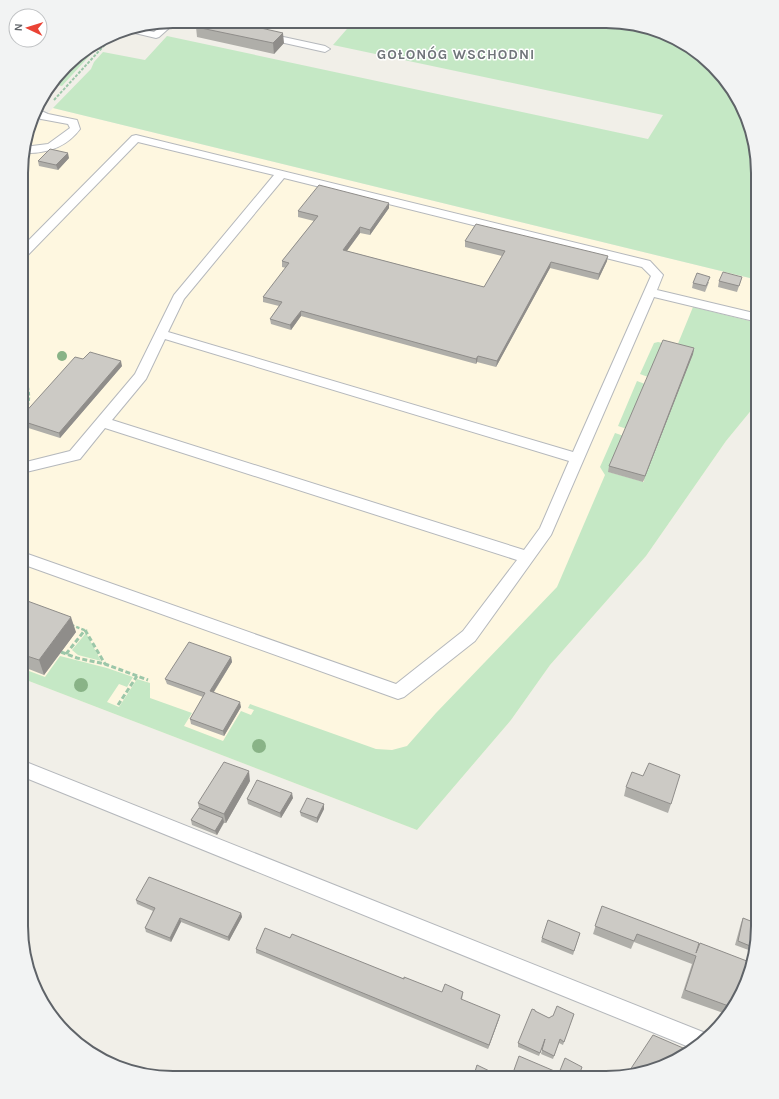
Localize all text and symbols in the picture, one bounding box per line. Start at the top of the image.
north arrow [8,8,48,48]
text: N [12,23,25,32]
district label: GOŁONÓG WSCHODNI [377,45,535,63]

